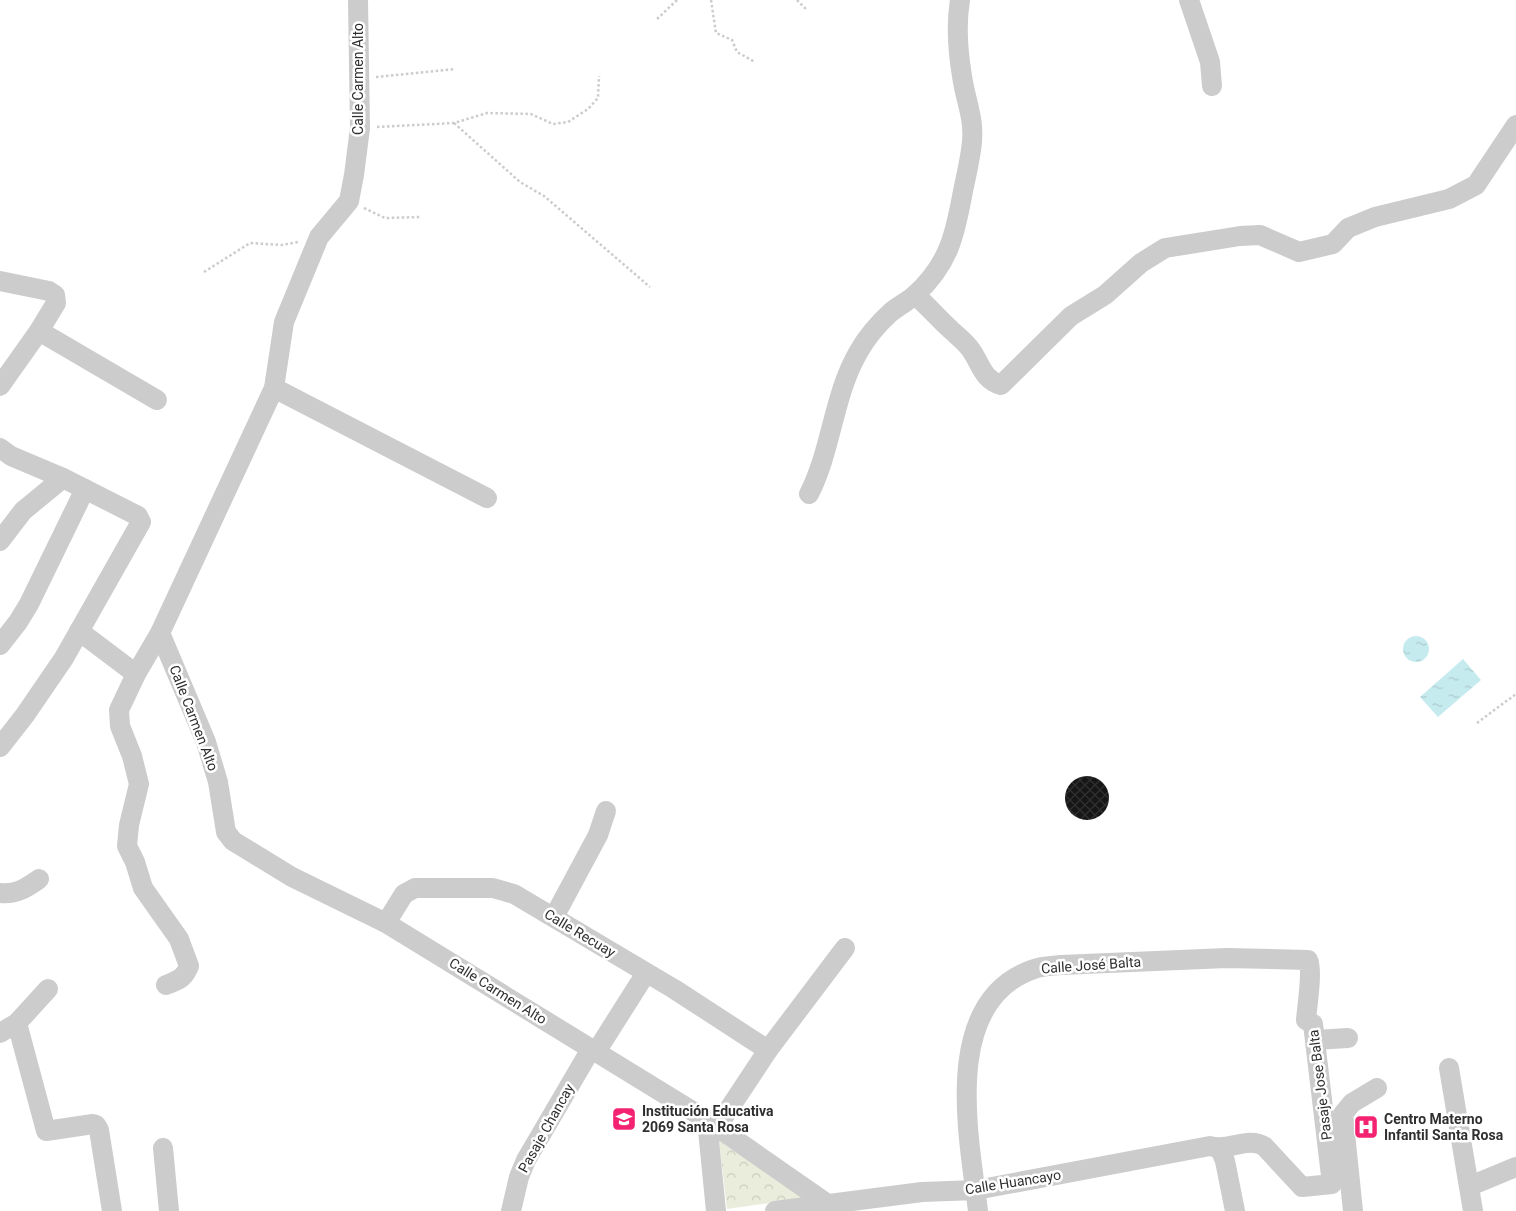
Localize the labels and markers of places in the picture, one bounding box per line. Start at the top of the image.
place label: Institución Educativa 2069 Santa Rosa [642,1103,774,1135]
school or university icon: Institución Educativa 2069 Santa Rosa [611,1106,637,1132]
place label: Centro Materno Infantil Santa Rosa [1384,1111,1504,1143]
hospital icon: Centro Materno Infantil Santa Rosa [1353,1114,1379,1140]

